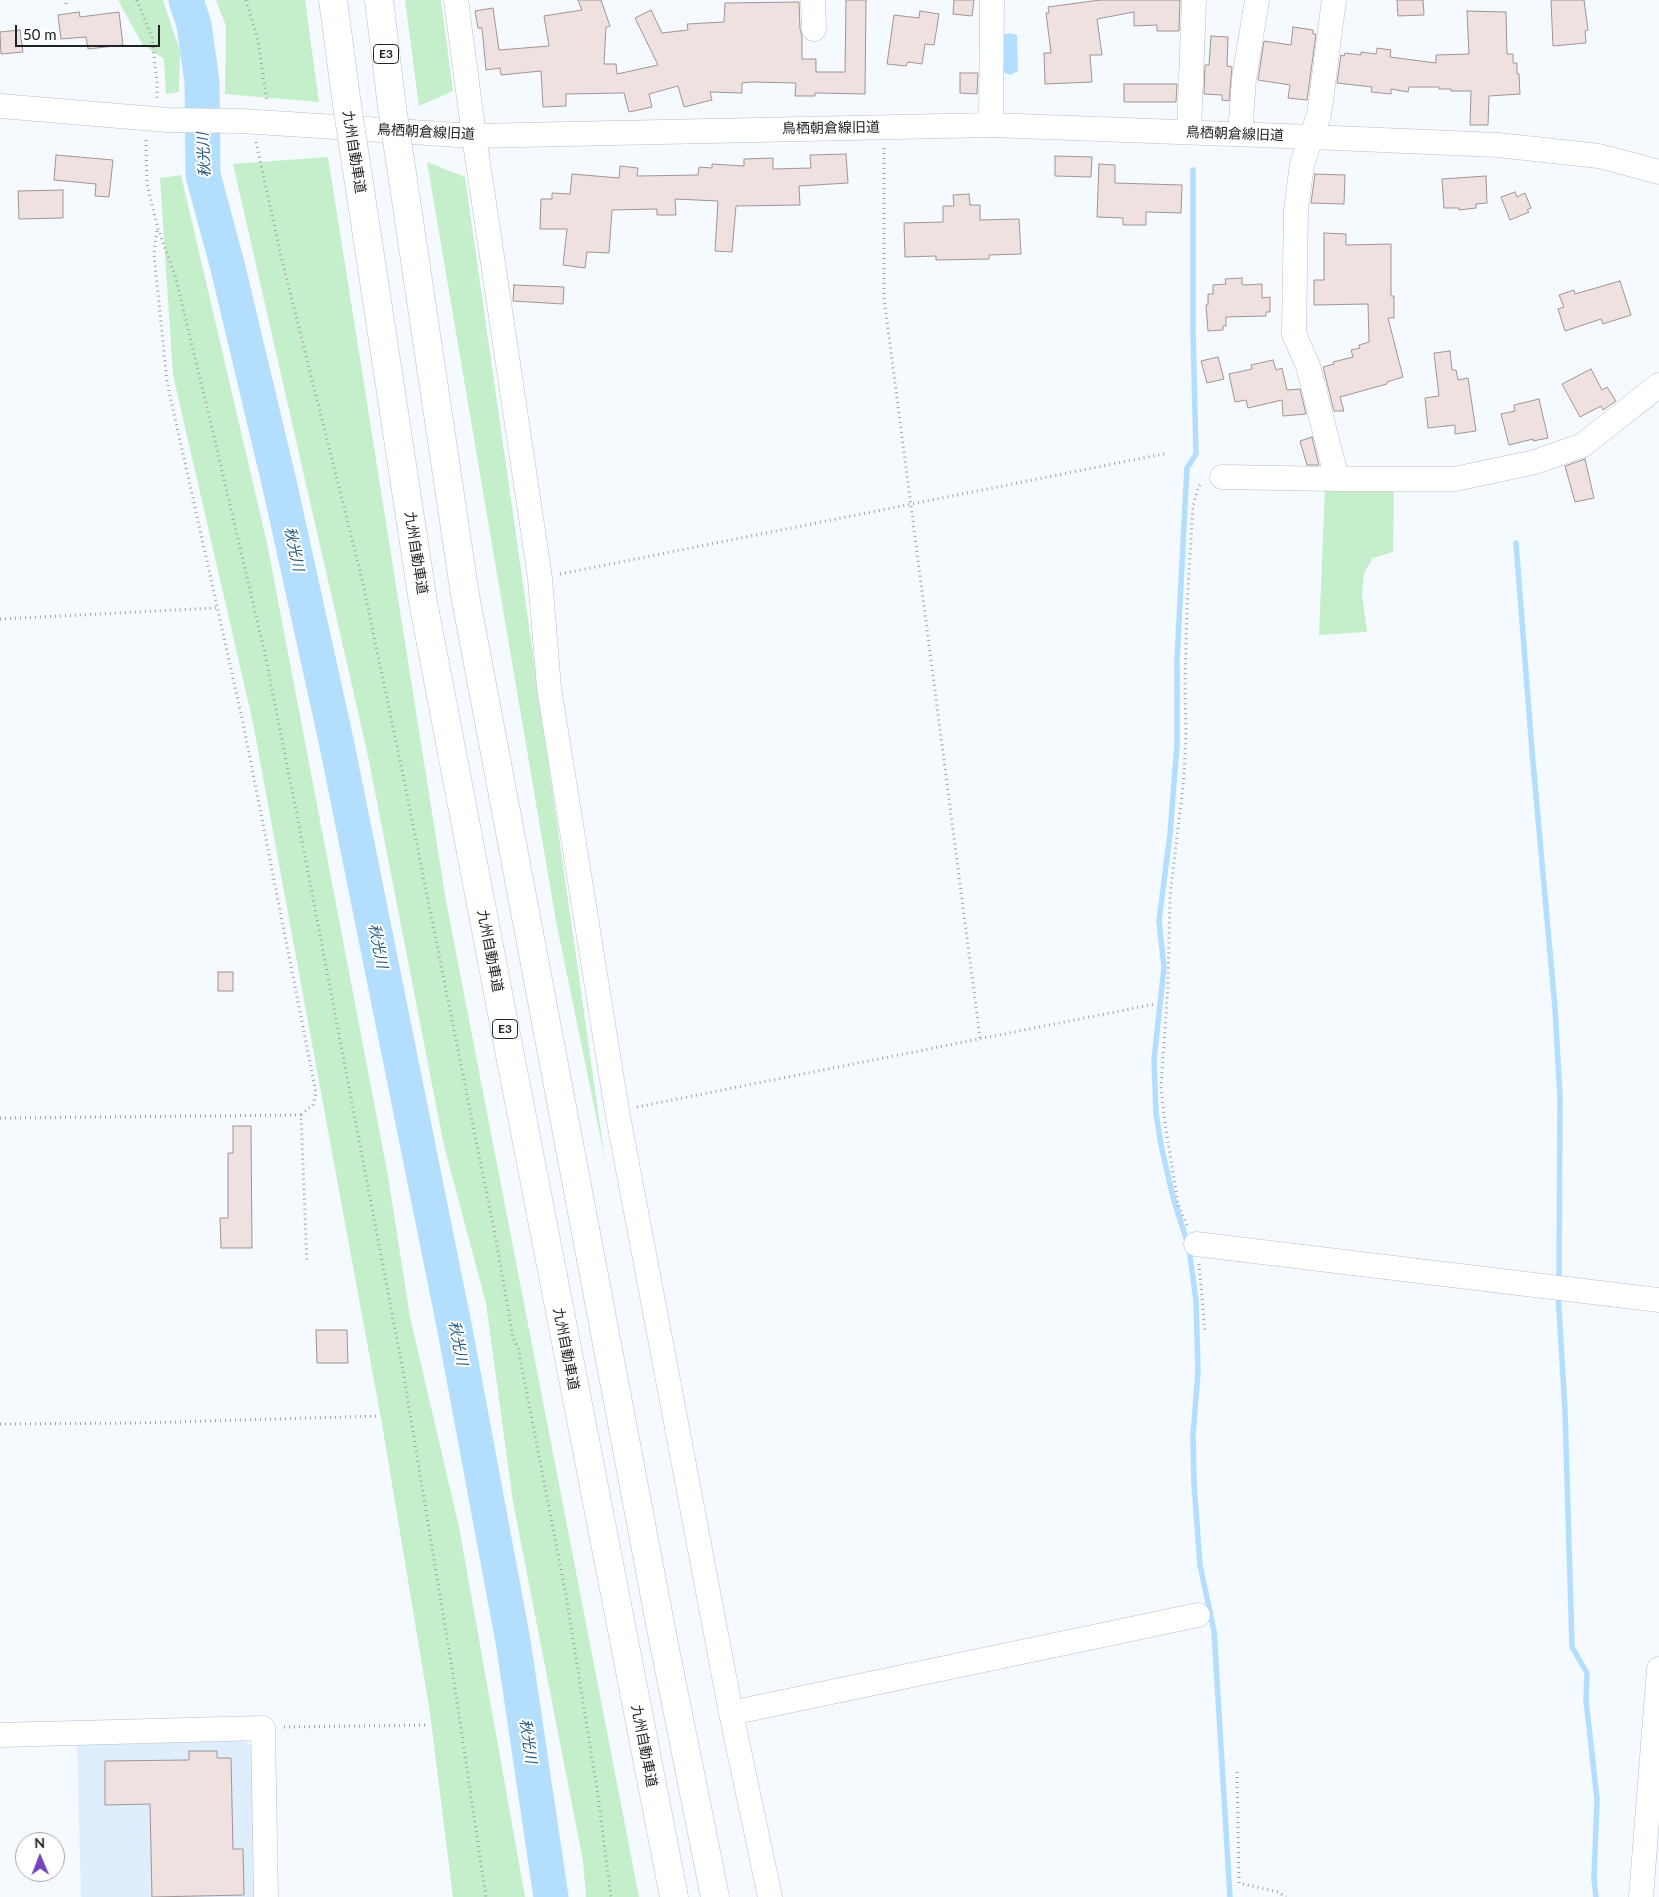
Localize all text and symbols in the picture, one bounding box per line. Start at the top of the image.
scale bar [18,15,162,47]
text: 50 m [23,25,57,43]
road number: E3 [374,44,398,64]
street label: 九州自動車道 [339,109,369,195]
street label: 鳥栖朝倉線旧道 [782,119,880,137]
street label: 鳥栖朝倉線旧道 [377,121,475,143]
street label: 鳥栖朝倉線旧道 [1186,124,1284,144]
water label: 秋光川 [194,132,214,178]
street label: 九州自動車道 [401,510,431,596]
water label: 秋光川 [281,525,307,573]
street label: 九州自動車道 [474,908,506,994]
water label: 秋光川 [365,922,391,970]
road number: E3 [492,1020,518,1038]
street label: 九州自動車道 [550,1306,582,1392]
water label: 秋光川 [445,1319,471,1367]
street label: 九州自動車道 [628,1703,660,1789]
water label: 秋光川 [516,1717,540,1765]
north arrow [15,1832,65,1882]
text: N [34,1834,45,1851]

